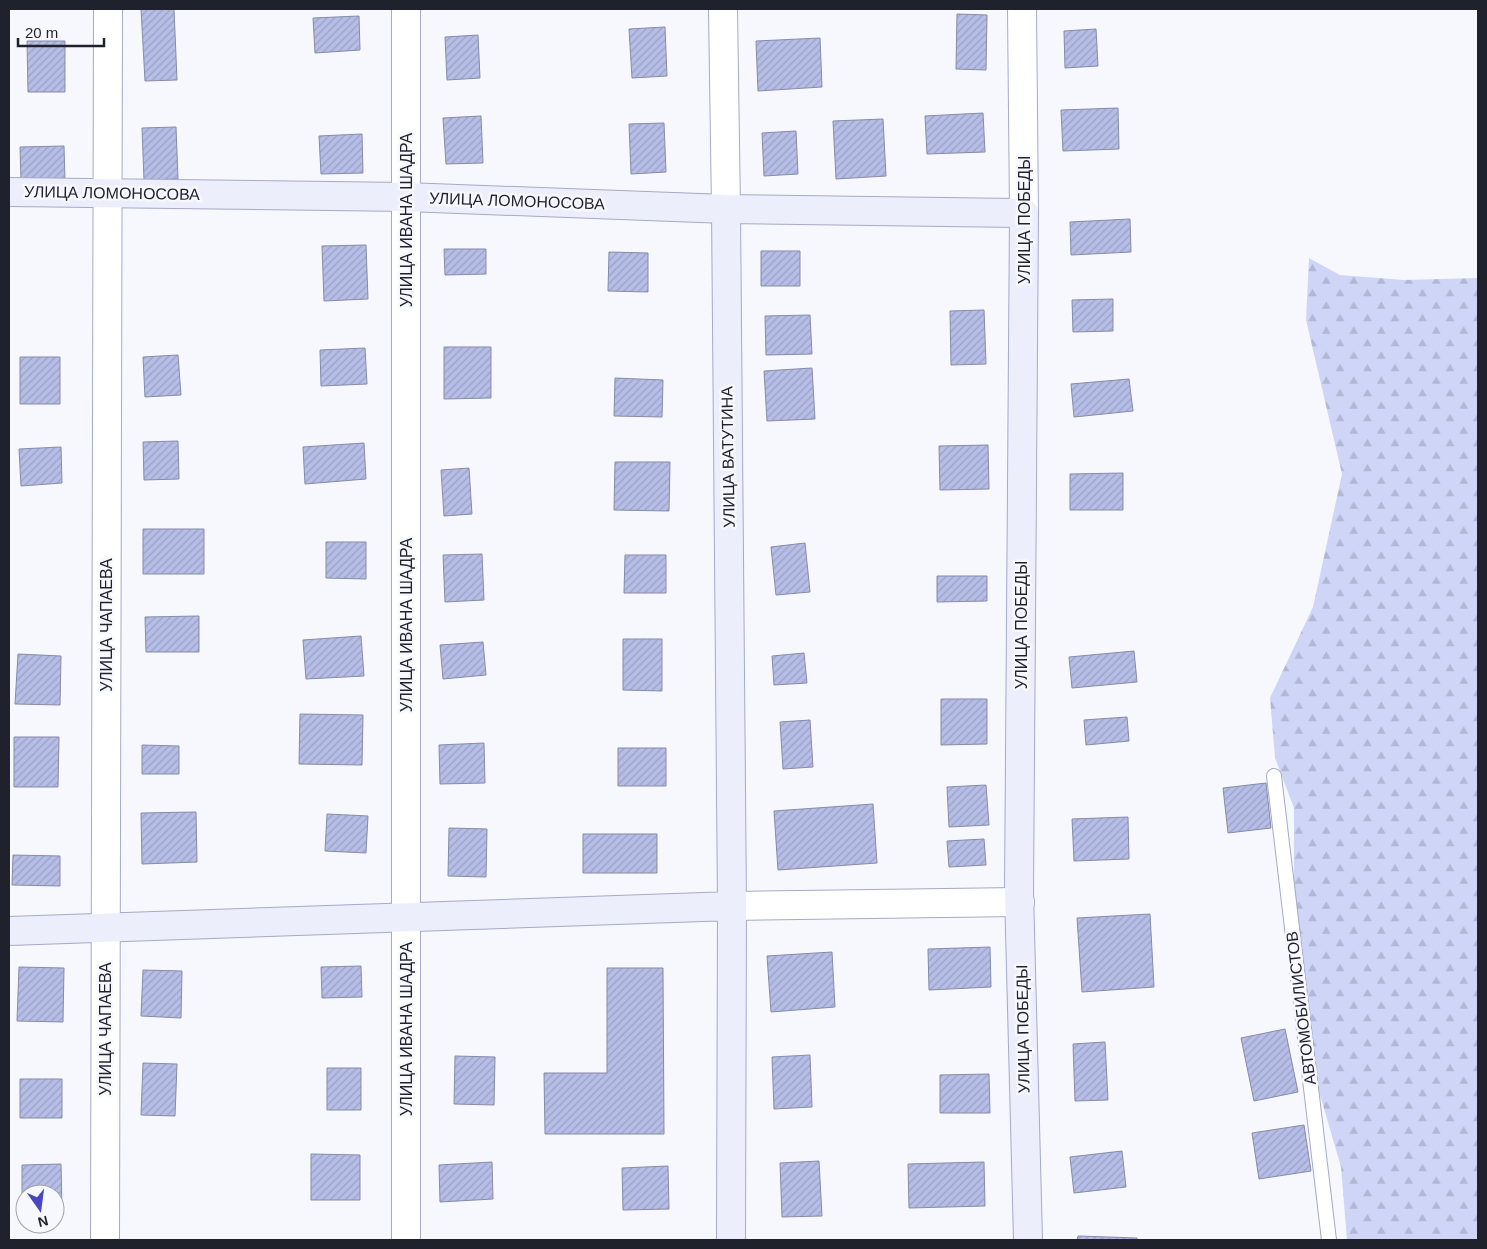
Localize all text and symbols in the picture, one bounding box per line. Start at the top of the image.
scale bar [18,15,104,47]
text: 20 m [25,24,58,41]
street label: УЛИЦА ИВАНА ШАДРА [398,132,415,307]
street label: УЛИЦА ПОБЕДЫ [1016,156,1033,284]
street label: УЛИЦА ЛОМОНОСОВА [24,183,200,203]
street label: УЛИЦА ЛОМОНОСОВА [429,189,605,213]
street label: УЛИЦА ВАТУТИНА [718,386,738,528]
street label: УЛИЦА ИВАНА ШАДРА [398,537,415,712]
street label: УЛИЦА ЧАПАЕВА [98,558,115,692]
street label: УЛИЦА ПОБЕДЫ [1013,561,1030,689]
street label: АВТОМОБИЛИСТОВ [1283,930,1319,1086]
street label: УЛИЦА ИВАНА ШАДРА [398,941,415,1116]
street label: УЛИЦА ЧАПАЕВА [97,962,114,1096]
street label: УЛИЦА ПОБЕДЫ [1013,965,1033,1093]
north arrow [15,1184,65,1234]
text: N [36,1213,50,1231]

